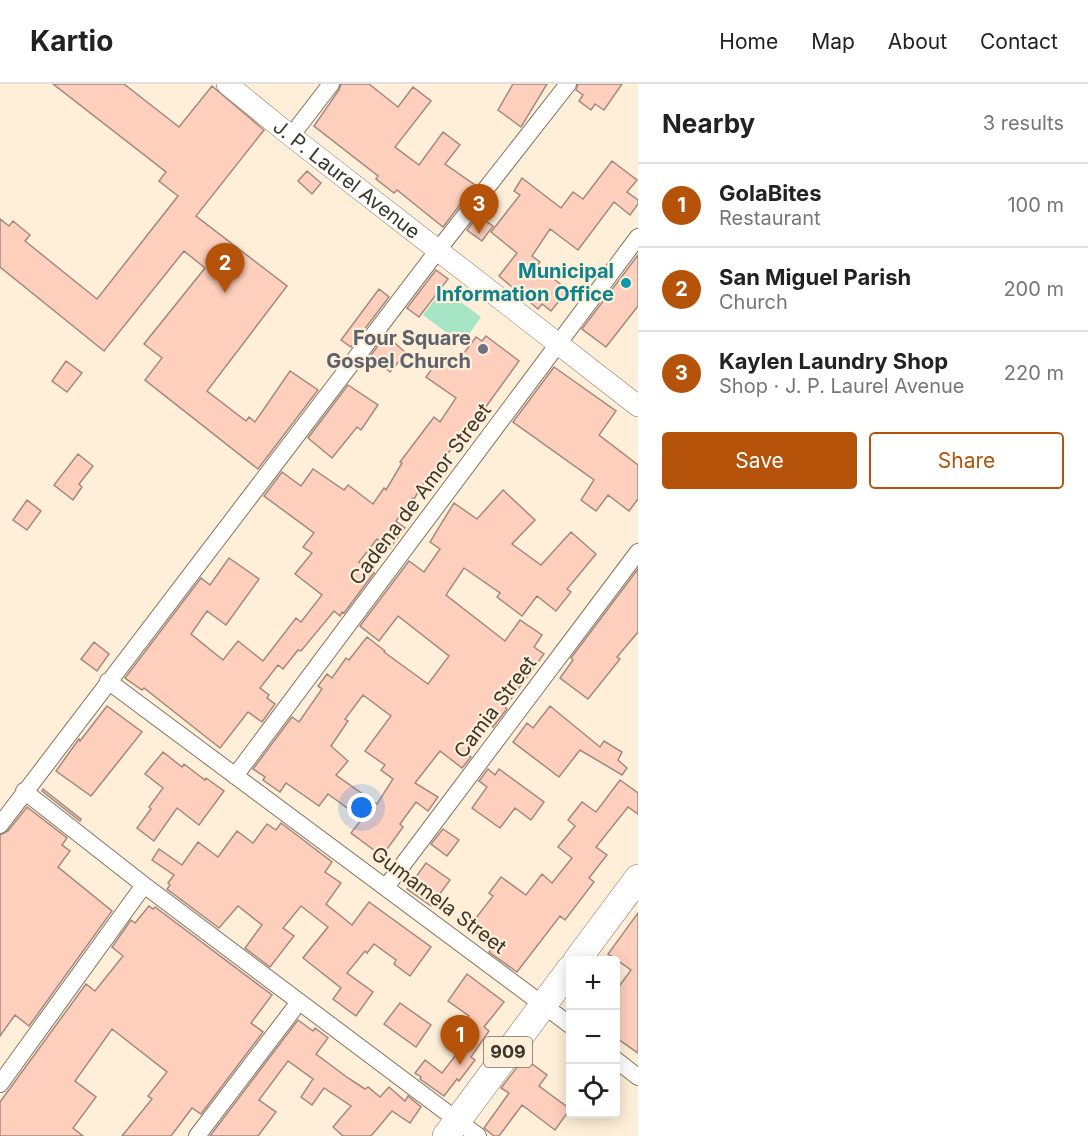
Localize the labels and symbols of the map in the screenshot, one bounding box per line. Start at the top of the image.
street label: J. P. Laurel Avenue [268,115,425,244]
pin: 3 [460,184,498,234]
pin: 2 [206,244,244,293]
place label: Municipal Information Office [436,259,614,306]
marker: Municipal Information Office [619,276,633,290]
place label: Four Square Gospel Church [326,326,471,373]
marker: Four Square Gospel Church [476,342,490,356]
street label: Cadena de Amor Street [344,398,496,589]
street label: Camia Street [449,651,541,763]
your location [347,793,376,822]
street label: Gumamela Street [367,841,512,959]
pin: 1 [440,1016,480,1065]
road number: 909 [484,1037,532,1067]

